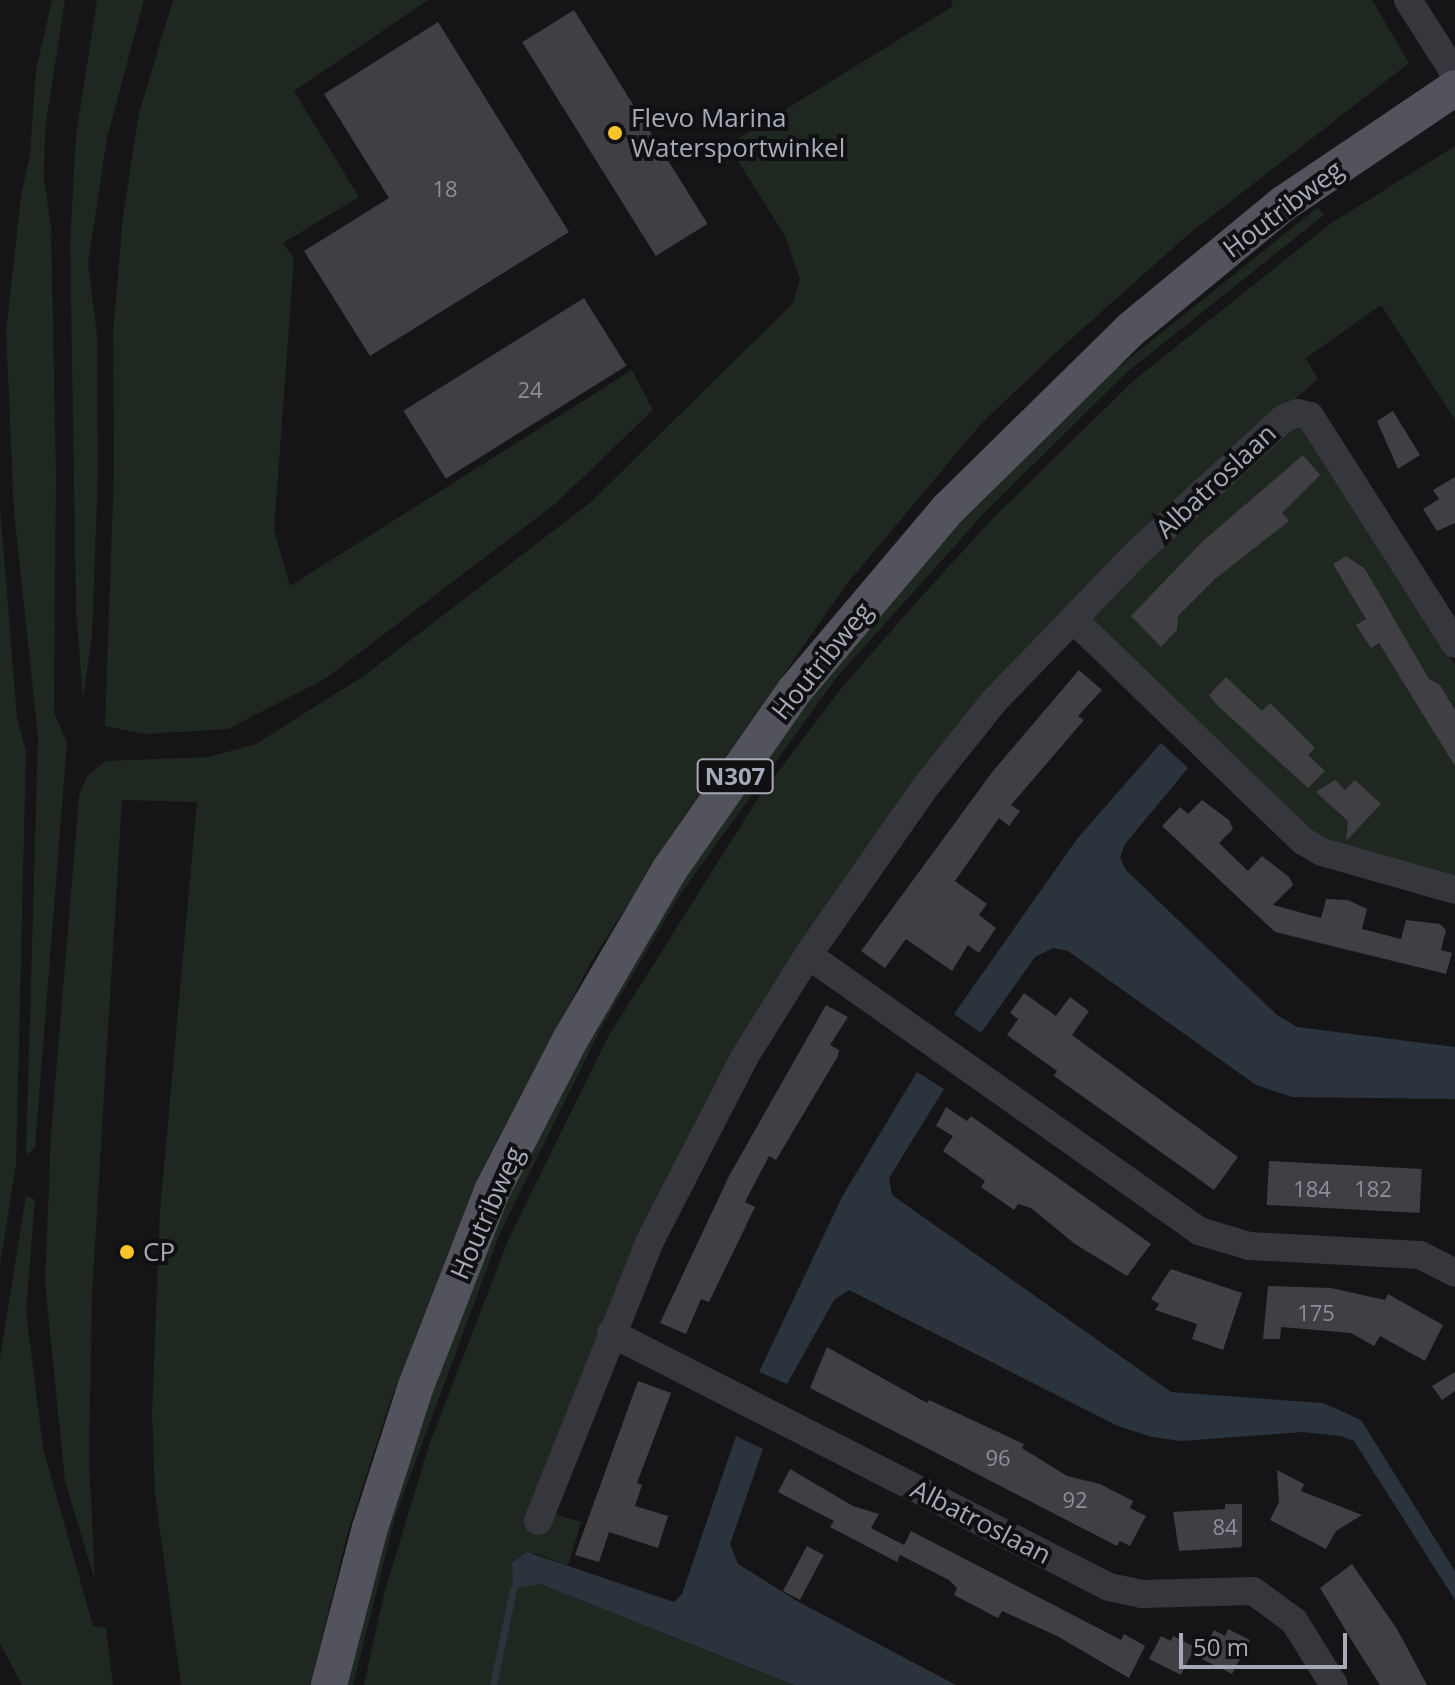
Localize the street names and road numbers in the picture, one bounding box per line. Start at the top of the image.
street label: Houtribweg [1217,154,1349,264]
street label: Albatroslaan [1150,418,1282,544]
street label: Houtribweg [765,596,879,726]
road number: N307 [695,756,775,796]
street label: Houtribweg [444,1142,530,1284]
street label: Albatroslaan [906,1473,1056,1571]

